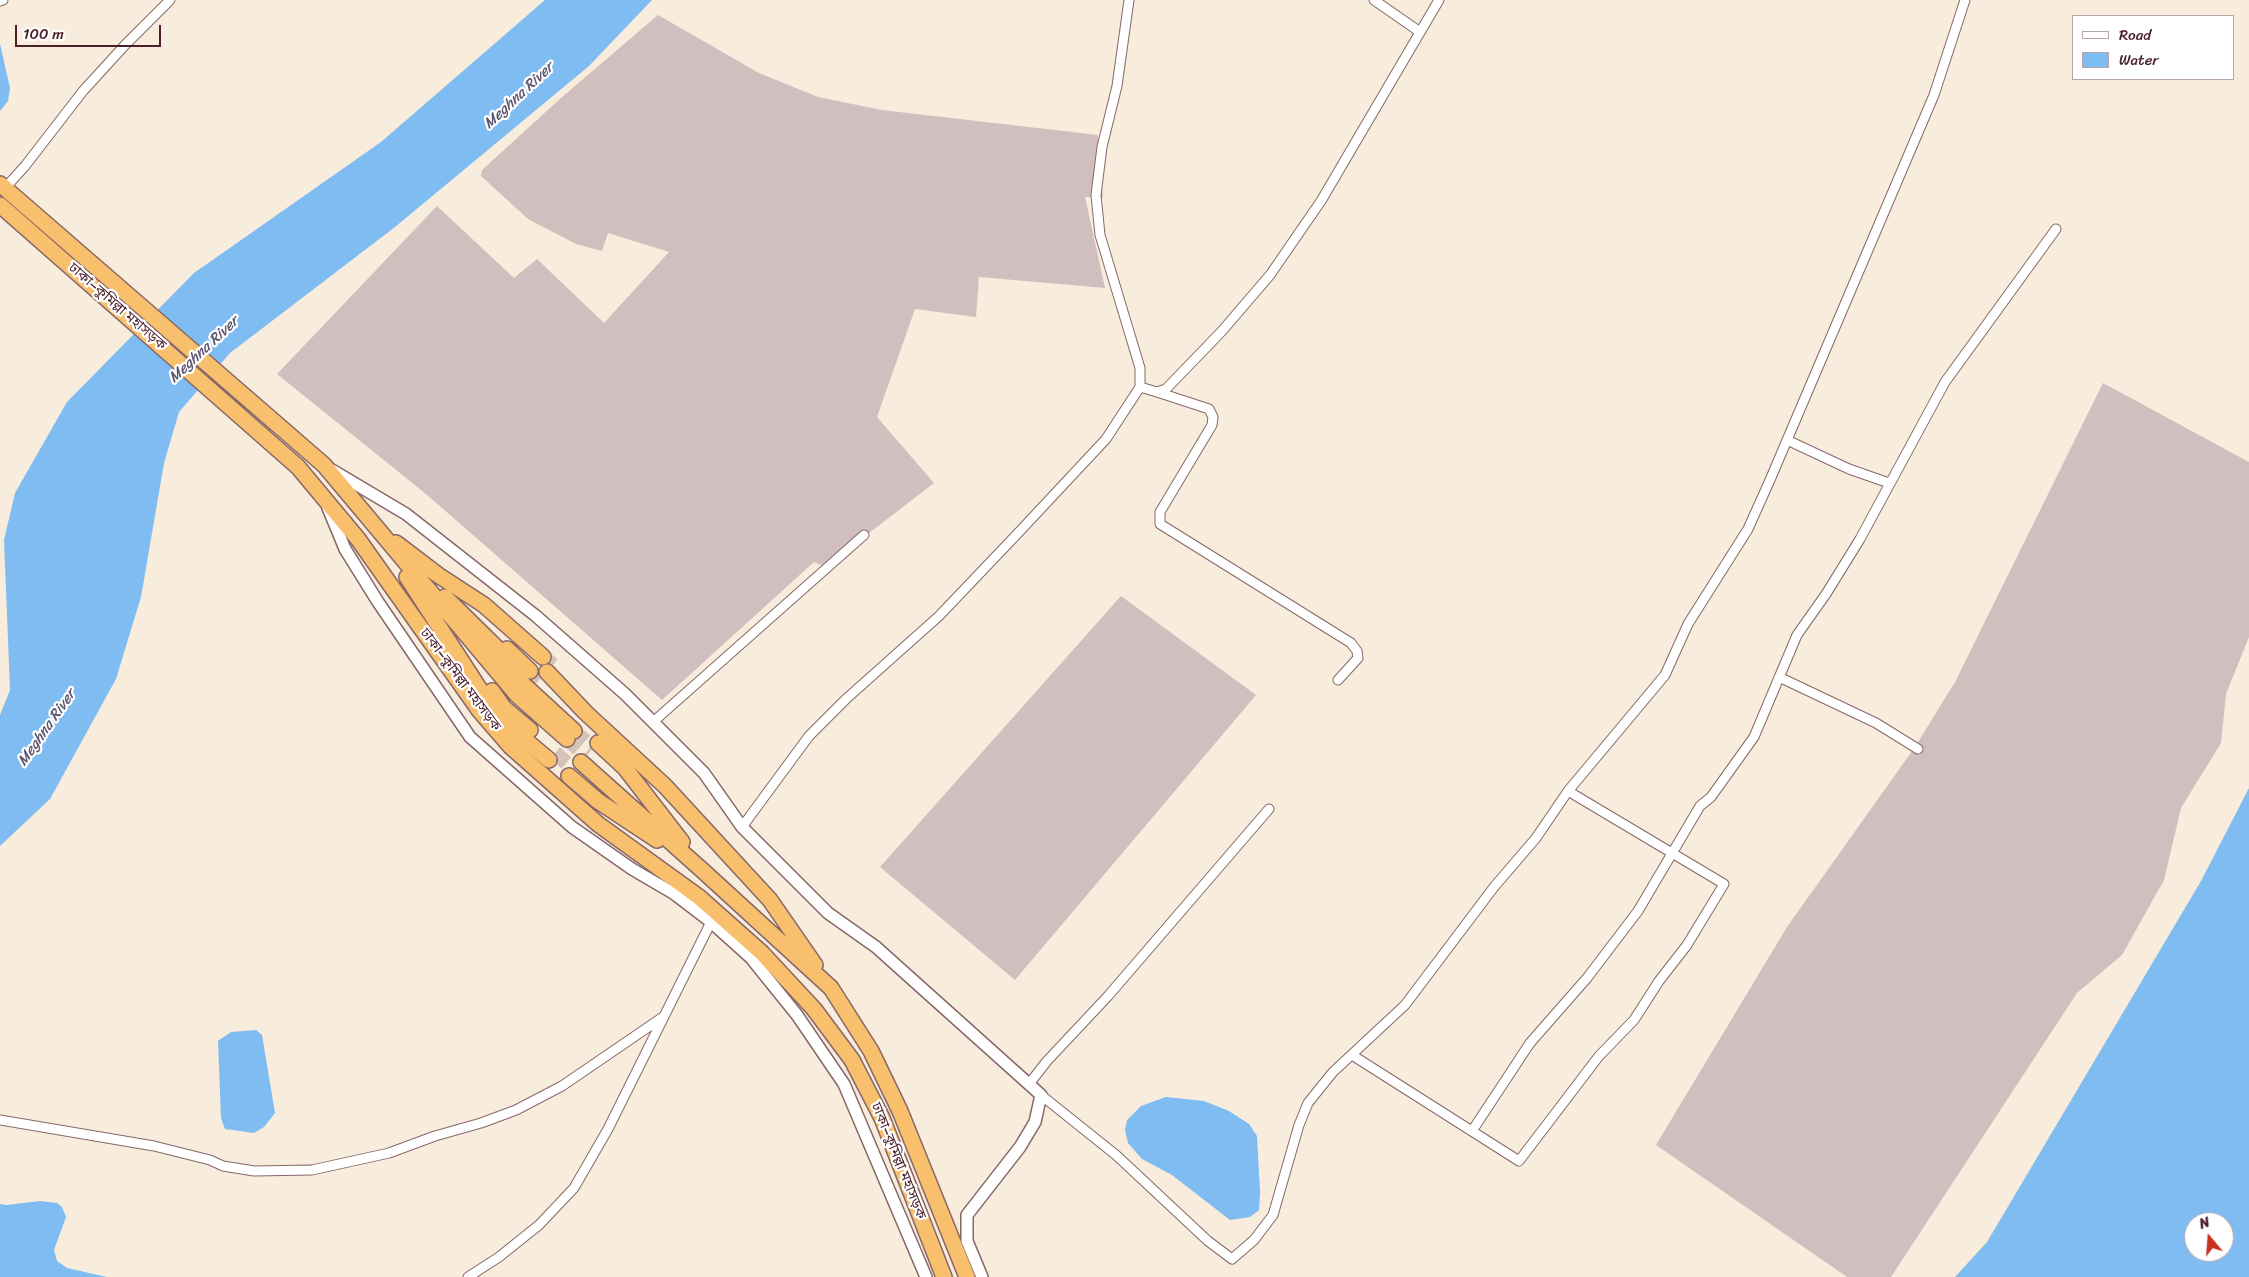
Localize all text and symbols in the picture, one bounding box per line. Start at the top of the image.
scale bar [18,15,164,47]
legend [2072,15,2234,80]
text: 100 m [23,21,64,47]
text: Road [2119,22,2151,48]
text: Water [2119,47,2159,73]
water label: Meghna River [480,59,558,133]
street label: ঢাকা–কুমিল্লা মহাসড়ক [65,260,169,354]
water label: Meghna River [165,313,243,387]
street label: ঢাকা–কুমিল্লা মহাসড়ক [416,625,504,735]
water label: Meghna River [14,686,80,770]
street label: ঢাকা–কুমিল্লা মহাসড়ক [867,1100,929,1222]
text: N [2196,1210,2213,1237]
north arrow [2184,1212,2234,1262]

